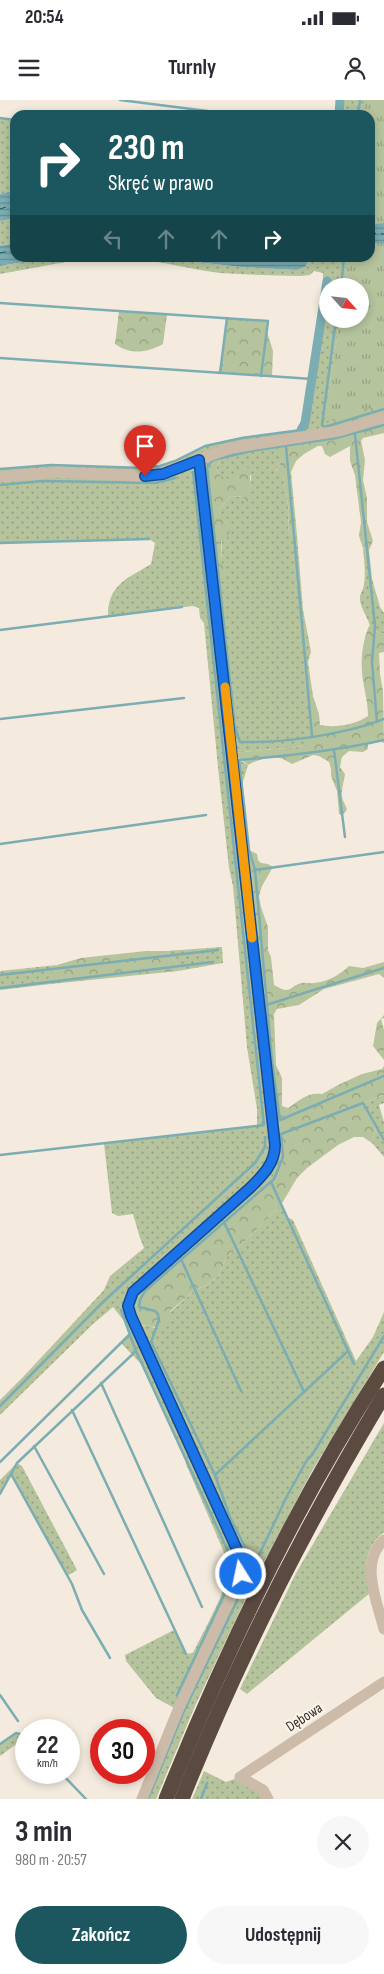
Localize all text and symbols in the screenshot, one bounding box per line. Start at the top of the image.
text: 20:54 [25,6,64,29]
icon: menu [15,54,43,82]
text: Turnly [168,54,216,81]
icon: person [341,54,369,82]
text: 230 m [108,127,184,170]
icon: right [25,130,90,195]
text: Skręć w prawo [108,170,214,197]
icon: left [99,225,127,253]
icon: ahead [152,225,180,253]
icon: ahead [205,225,233,253]
icon: right [258,225,286,253]
north arrow [319,278,369,328]
map controls [319,278,369,328]
pin [124,425,166,476]
icon: arrive [131,432,159,460]
position arrow [214,1547,266,1599]
street label: Dębowa [282,1698,326,1736]
speed limit sign: 30 [90,1719,155,1784]
text: 22 [37,1730,58,1761]
text: km/h [37,1756,58,1771]
text: 3 min [15,1814,72,1850]
button: close [317,1816,369,1868]
text: 980 m · 20:57 [15,1851,87,1870]
button: Zakończ [15,1906,187,1964]
button: Udostępnij [197,1906,369,1964]

